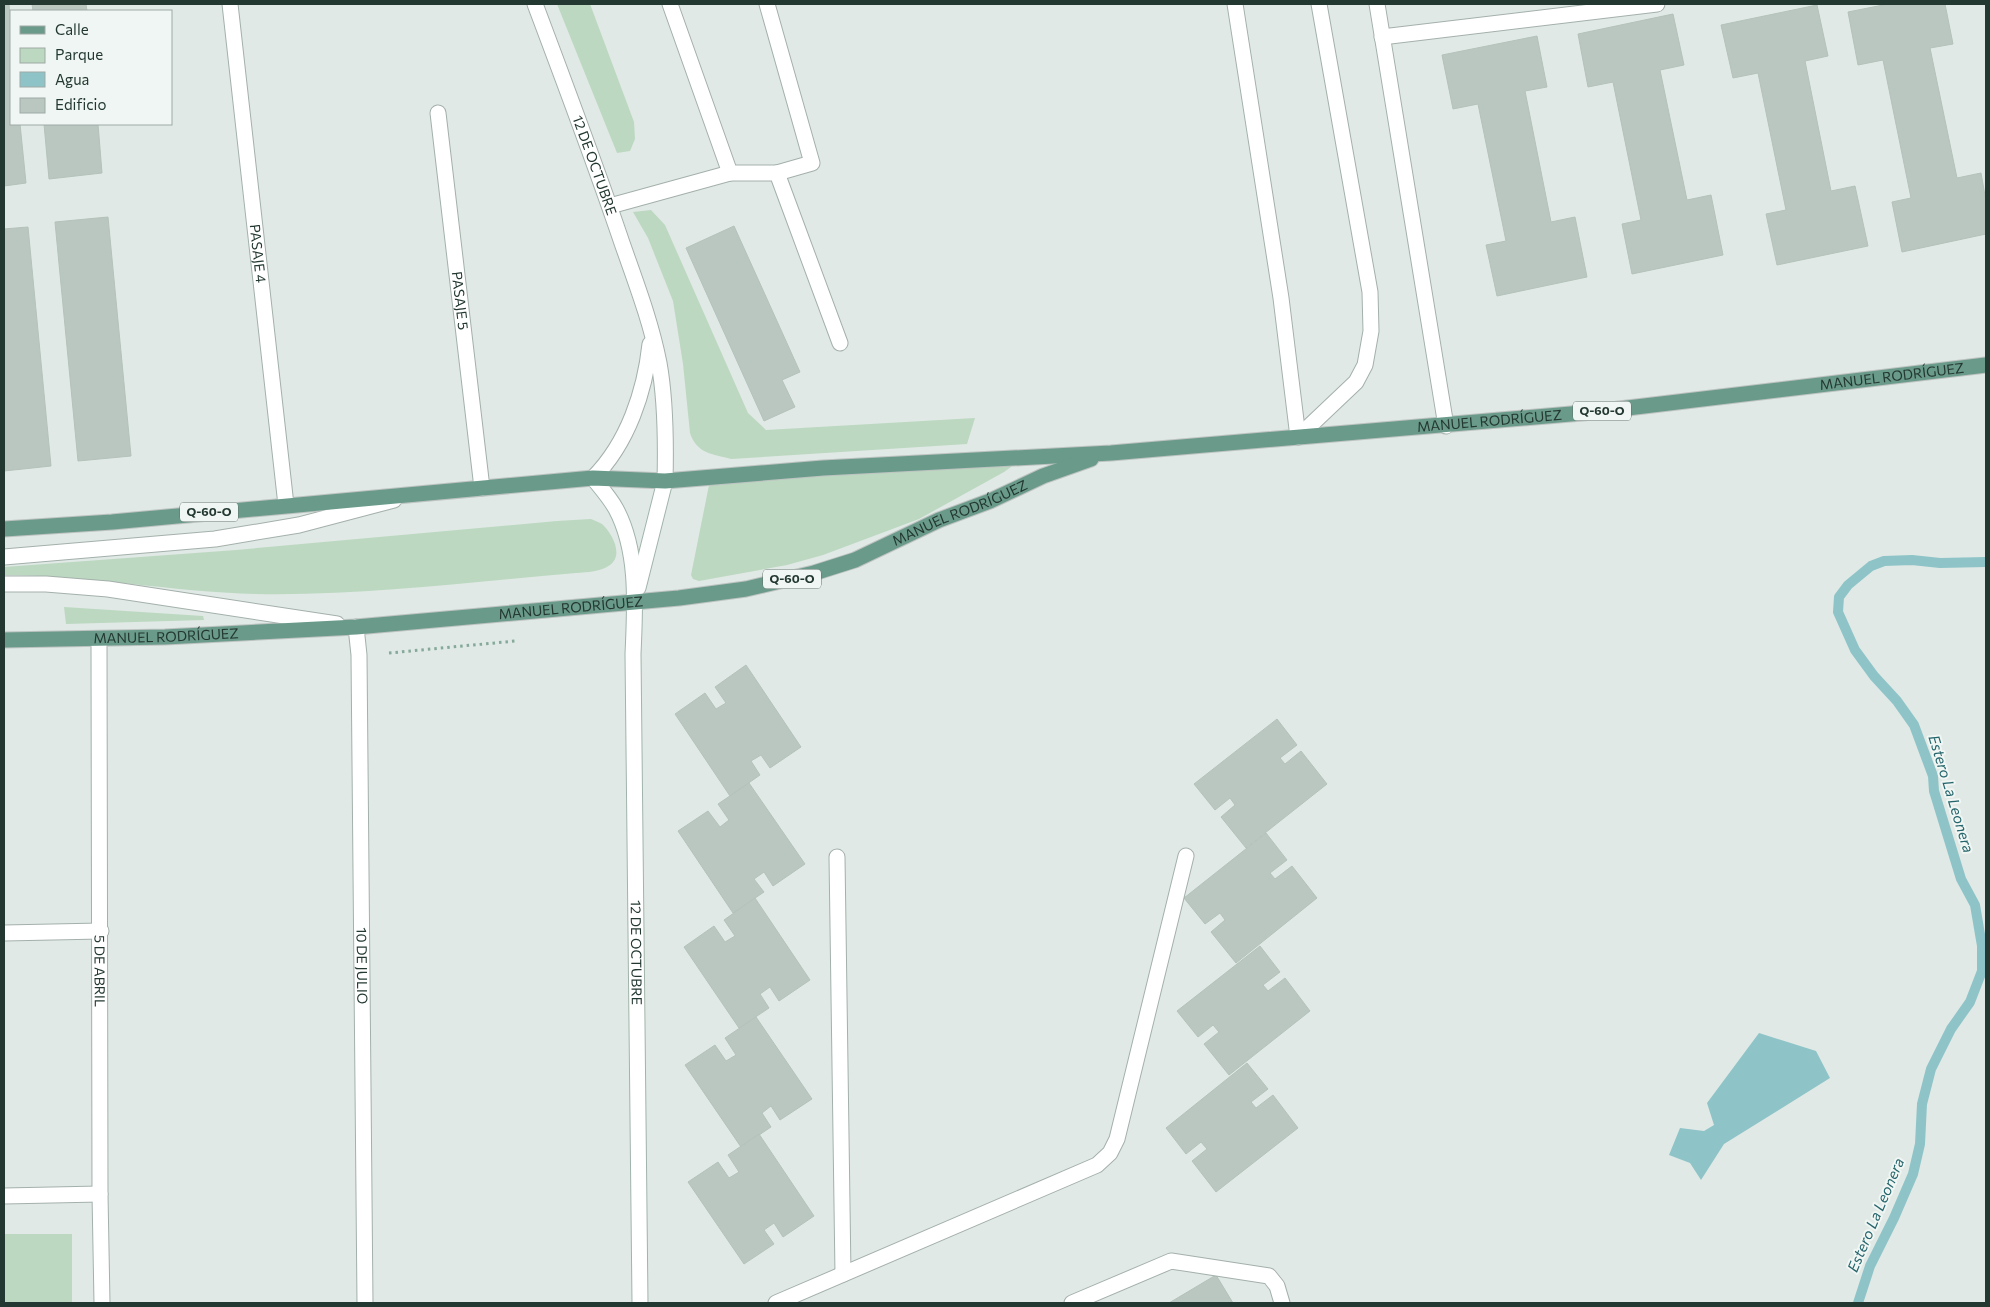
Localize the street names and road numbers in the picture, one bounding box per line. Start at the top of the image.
street label: 12 DE OCTUBRE [569,113,621,217]
street label: PASAJE 4 [247,223,270,284]
street label: PASAJE 5 [449,270,472,331]
street label: MANUEL RODRÍGUEZ [1819,359,1965,393]
road number: Q-60-O [1573,402,1631,421]
street label: MANUEL RODRÍGUEZ [1416,406,1563,435]
street label: MANUEL RODRÍGUEZ [889,476,1030,549]
road number: Q-60-O [180,502,238,522]
road number: Q-60-O [763,570,821,588]
street label: MANUEL RODRÍGUEZ [498,592,644,622]
street label: MANUEL RODRÍGUEZ [93,624,239,646]
street label: 12 DE OCTUBRE [628,900,646,1005]
street label: 10 DE JULIO [354,927,371,1004]
street label: 5 DE ABRIL [92,935,109,1007]

